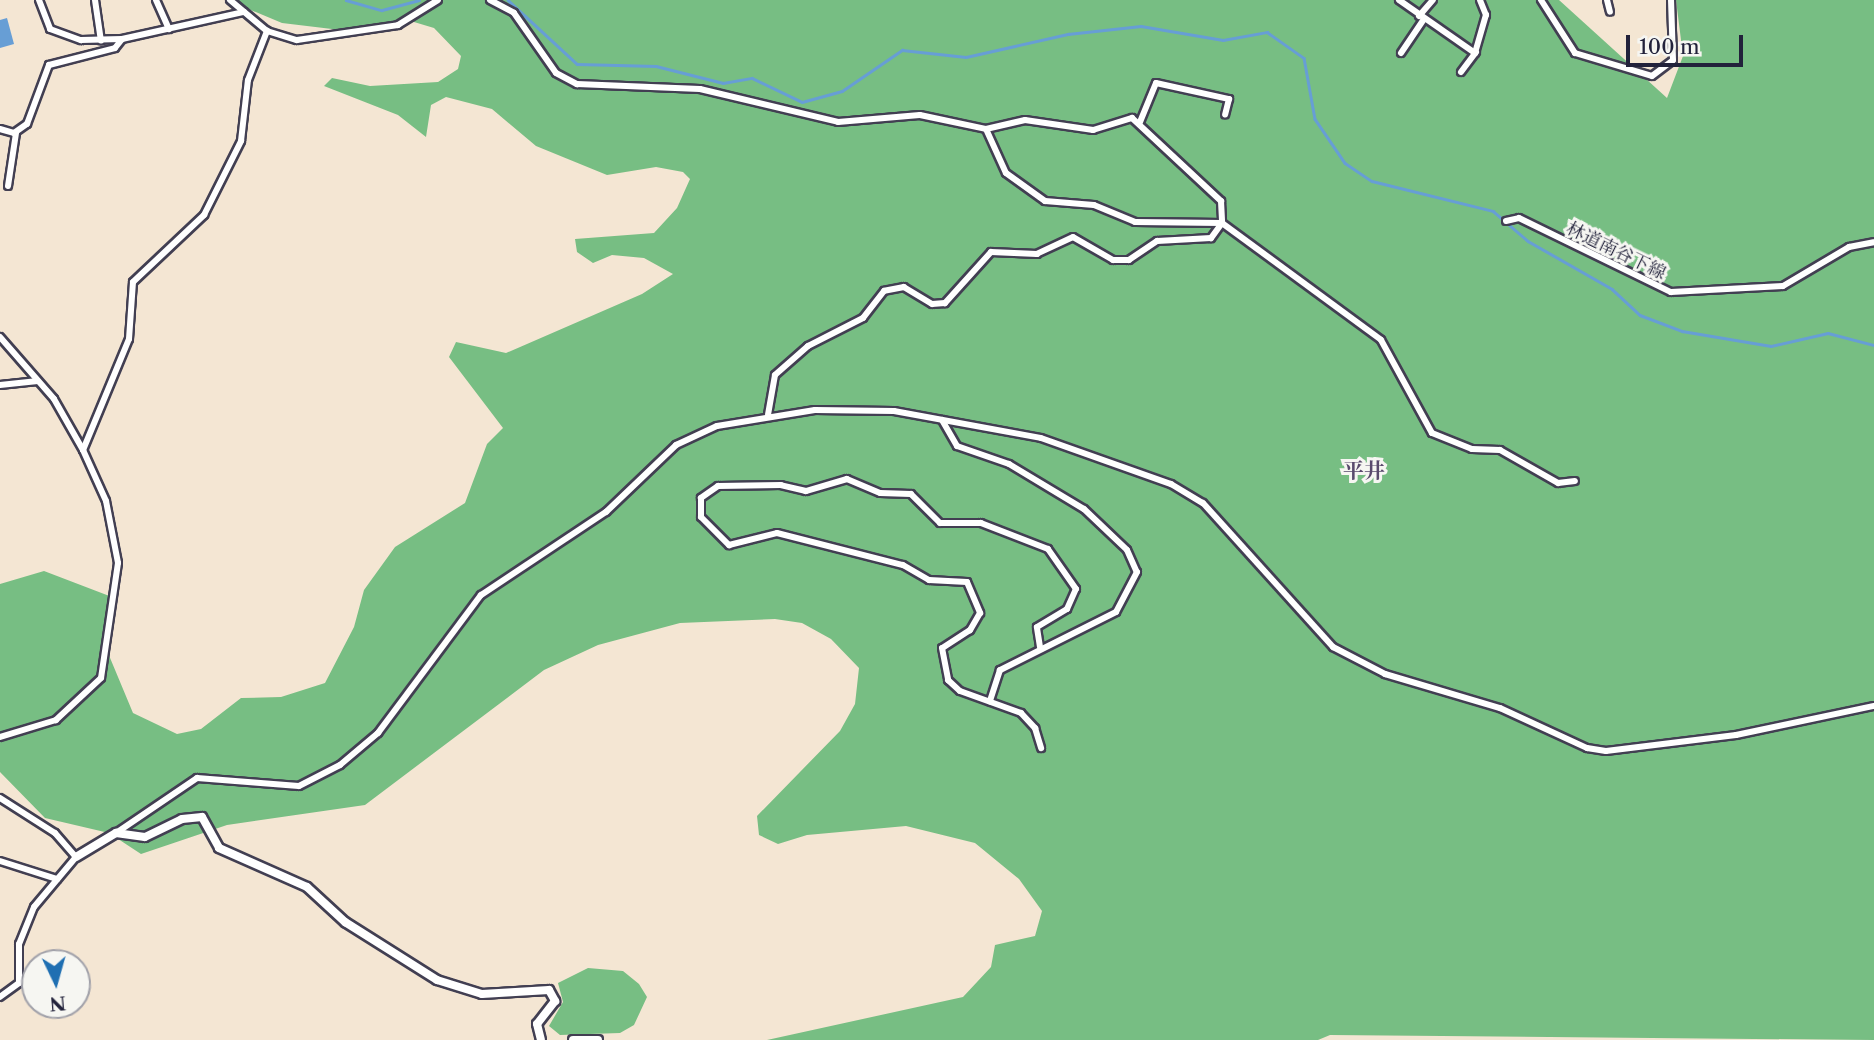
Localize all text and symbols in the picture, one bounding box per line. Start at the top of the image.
scale bar [1629,21,1746,65]
text: 100 m [1639,34,1700,59]
street label: 林道南谷下線 [1563,218,1669,284]
district label: 平井 [1343,458,1385,484]
north arrow [21,949,91,1019]
text: N [48,991,67,1016]

